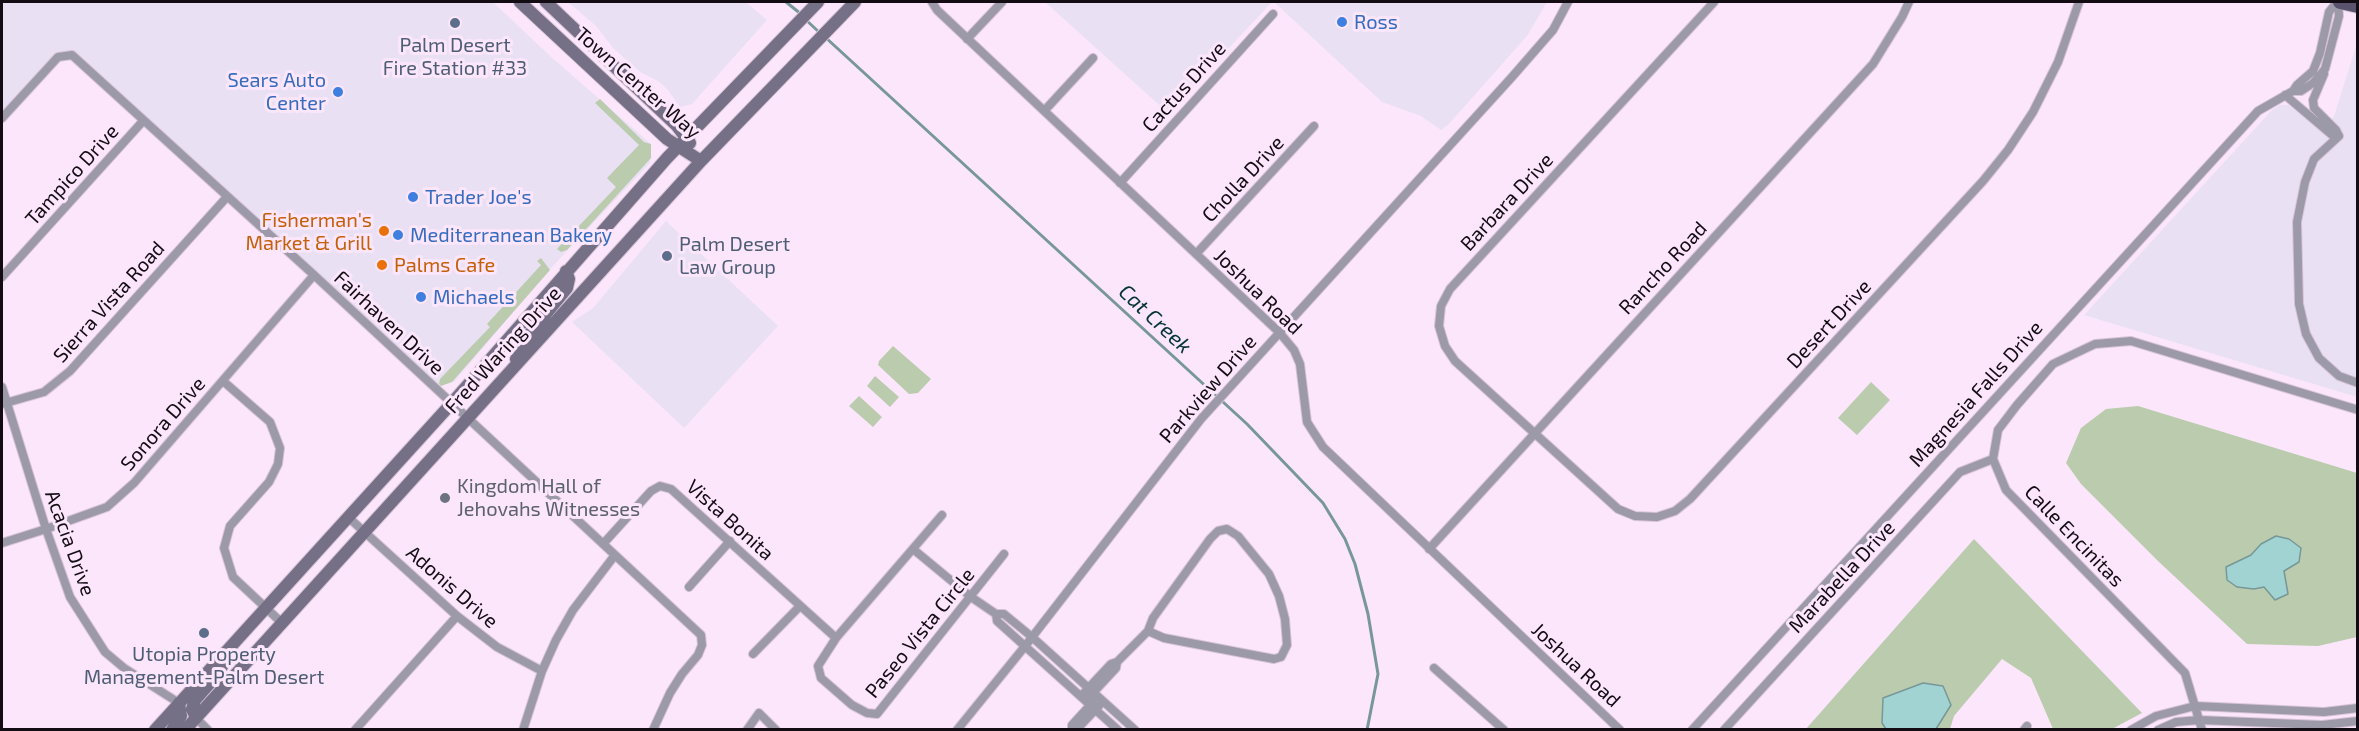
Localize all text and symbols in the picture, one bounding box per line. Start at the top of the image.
place label: Ross [1354,10,1398,34]
marker: Ross [1335,15,1349,29]
marker: Palm Desert Fire Station #33 [448,16,462,30]
street label: Town Center Way [570,22,706,144]
place label: Palm Desert Fire Station #33 [383,33,527,80]
street label: Cactus Drive [1137,37,1231,137]
place label: Sears Auto Center [228,68,326,115]
marker: Sears Auto Center [331,85,345,99]
street label: Tampico Drive [20,120,124,230]
street label: Cholla Drive [1197,131,1289,227]
street label: Barbara Drive [1456,148,1558,256]
place label: Trader Joe's [425,185,532,209]
marker: Trader Joe's [406,190,420,204]
place label: Fisherman's Market & Grill [245,208,372,255]
street label: Rancho Road [1614,217,1712,319]
place label: Mediterranean Bakery [410,223,612,247]
marker: Fisherman's Market & Grill [377,224,391,238]
marker: Mediterranean Bakery [391,228,405,242]
place label: Palm Desert Law Group [679,232,790,279]
street label: Sierra Vista Road [48,236,170,368]
street label: Joshua Road [1209,244,1307,340]
marker: Palm Desert Law Group [660,249,674,263]
place label: Palms Cafe [394,253,495,277]
marker: Palms Cafe [375,258,389,272]
street label: Fairhaven Drive [329,266,449,380]
street label: Desert Drive [1782,275,1876,373]
water label: Cat Creek [1114,279,1196,359]
street label: Fred Waring Drive [440,282,566,418]
place label: Michaels [433,285,515,309]
marker: Michaels [414,290,428,304]
street label: Magnesia Falls Drive [1904,316,2048,472]
street label: Parkview Drive [1154,330,1262,448]
street label: Sonora Drive [116,372,210,476]
place label: Kingdom Hall of Jehovahs Witnesses [457,474,640,521]
street label: Vista Bonita [681,475,779,565]
street label: Calle Encinitas [2019,480,2129,592]
street label: Acacia Drive [40,487,100,599]
marker: Kingdom Hall of Jehovahs Witnesses [438,491,452,505]
street label: Marabella Drive [1784,516,1900,638]
street label: Adonis Drive [401,541,503,633]
street label: Paseo Vista Circle [860,563,980,703]
street label: Joshua Road [1527,618,1625,712]
marker: Utopia Property Management-Palm Desert [197,626,211,640]
place label: Utopia Property Management-Palm Desert [84,642,324,689]

